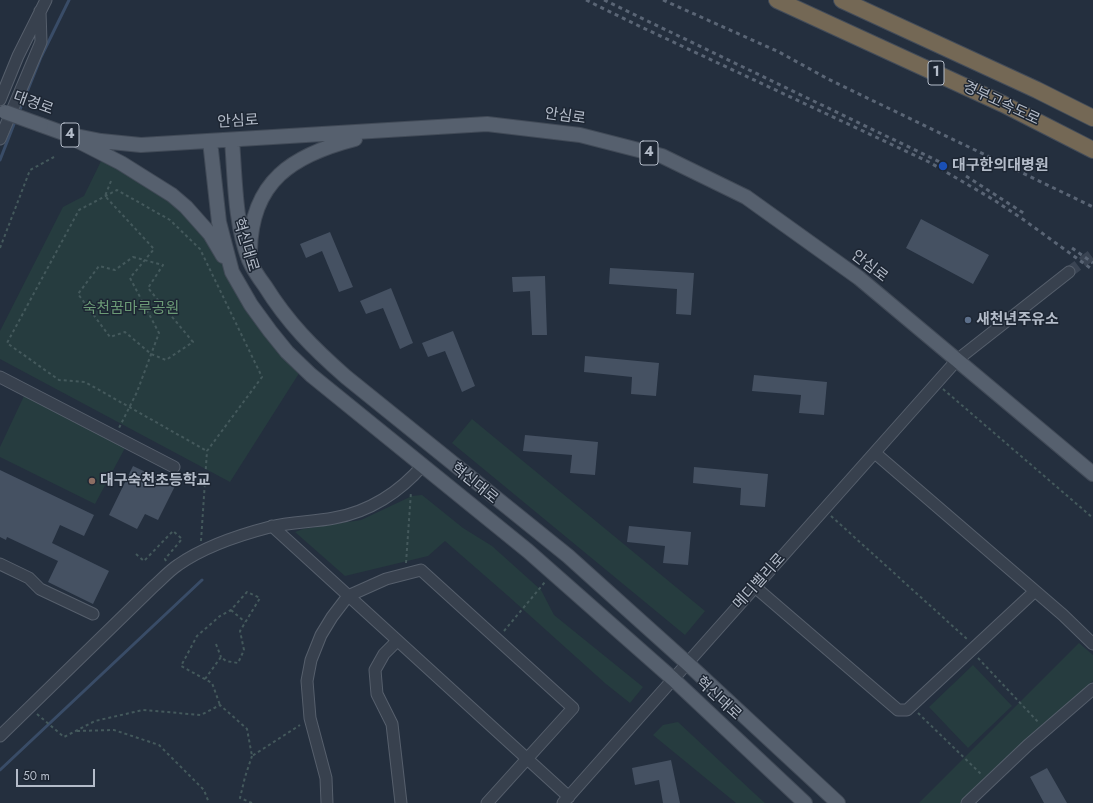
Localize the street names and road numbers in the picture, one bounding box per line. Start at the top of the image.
road number: 1 [928,61,944,85]
street label: 경부고속도로 [960,78,1042,130]
street label: 대경로 [10,88,56,120]
street label: 안심로 [543,105,587,129]
street label: 안심로 [217,112,259,132]
road number: 4 [61,123,79,147]
road number: 4 [640,141,658,165]
street label: 혁신대로 [228,216,262,274]
street label: 안심로 [847,247,891,287]
street label: 혁신대로 [447,460,501,508]
street label: 메디밸리로 [730,550,790,614]
street label: 혁신대로 [692,674,744,724]

